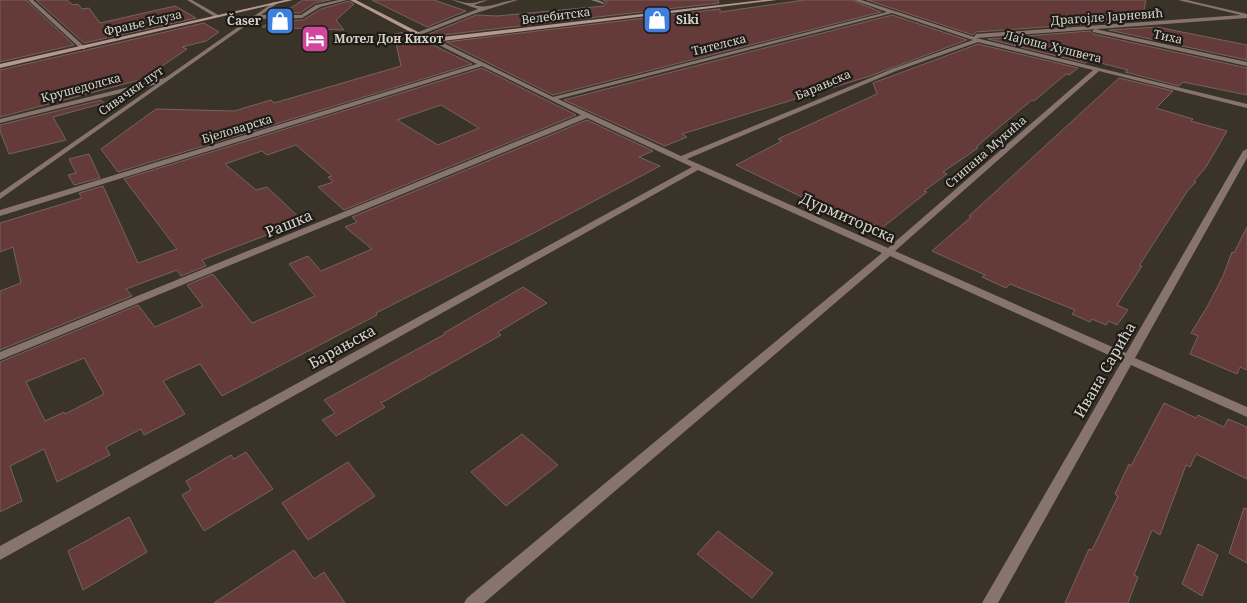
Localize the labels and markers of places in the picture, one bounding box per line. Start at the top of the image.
shop icon: Siki [642,5,672,35]
shop icon: Časer [265,6,295,36]
place label: Siki [676,11,700,28]
place label: Časer [227,12,262,29]
hotel icon: Мотел Дон Кихот [300,24,330,54]
place label: Мотел Дон Кихот [334,30,443,47]

